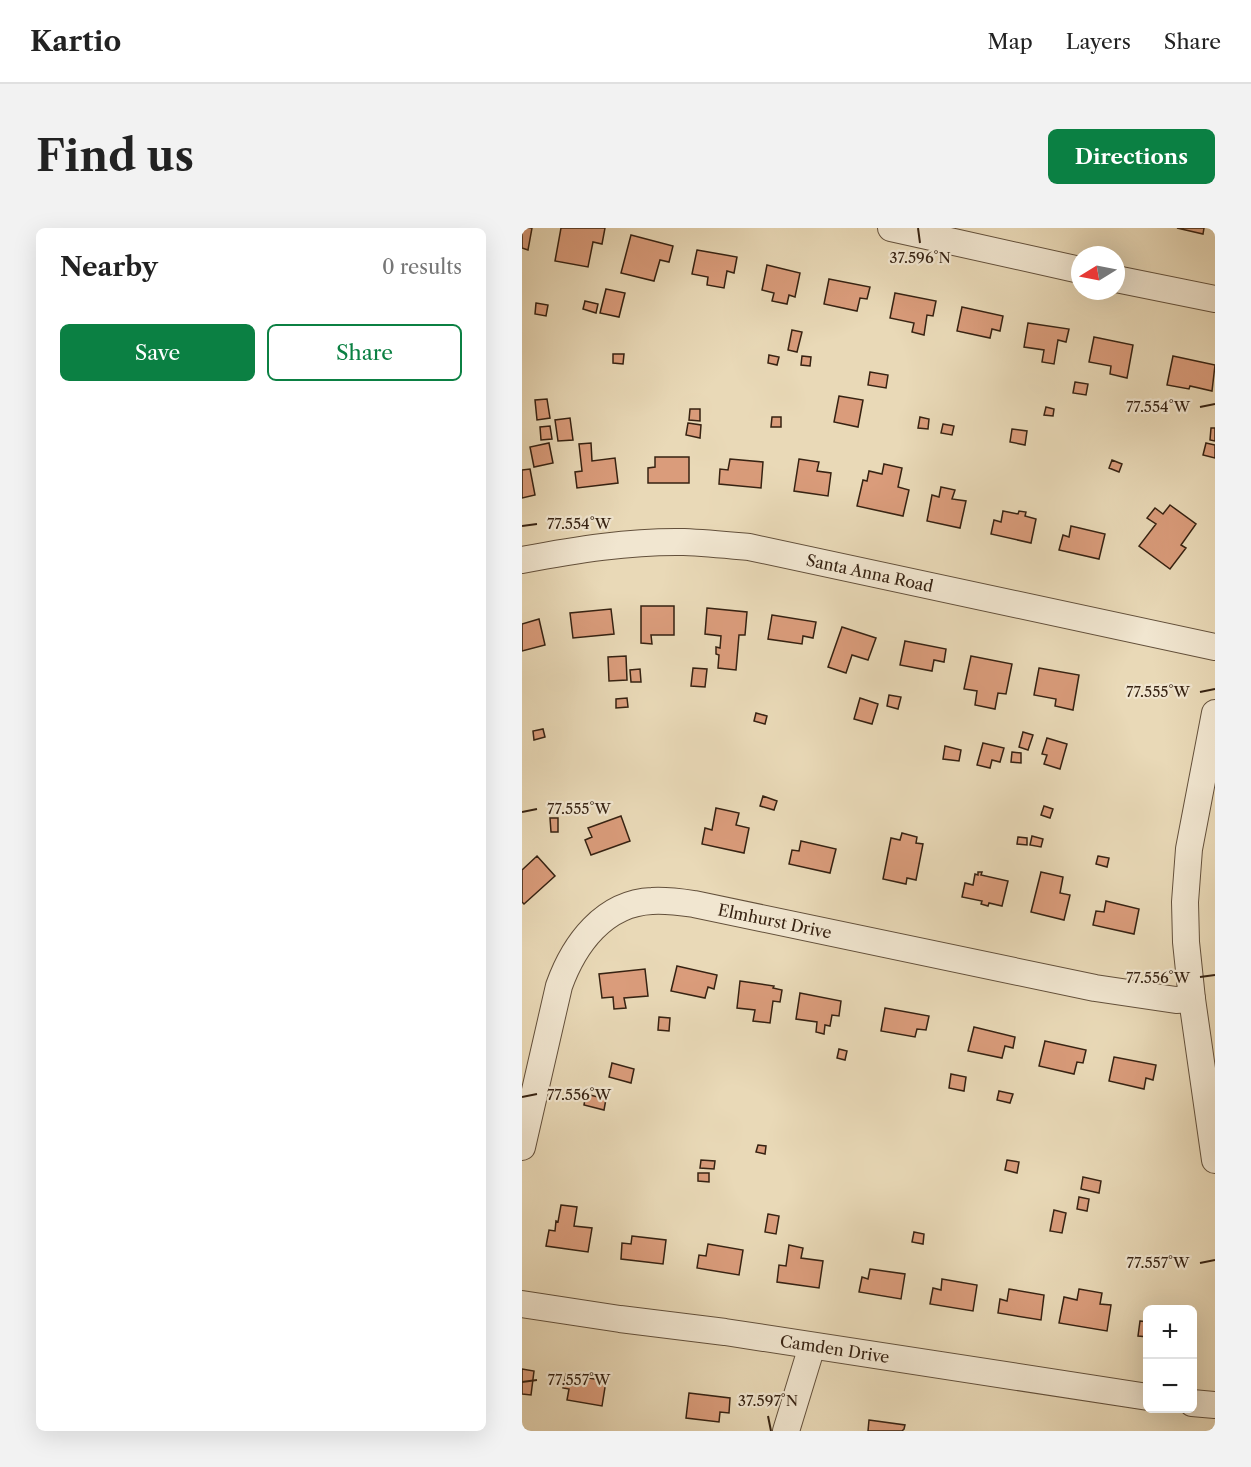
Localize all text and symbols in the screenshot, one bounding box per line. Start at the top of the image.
text: Kartio [30,24,121,58]
text: Map [988,29,1033,54]
text: Layers [1066,29,1131,54]
text: Share [1164,29,1221,54]
button: Directions [1048,129,1215,184]
text: Find us [36,130,194,182]
north arrow [1071,246,1125,300]
text: 37.596°N [889,248,951,267]
text: Nearby [60,251,158,283]
text: 0 results [382,255,462,279]
button: Save [60,324,255,381]
button: Share [267,324,462,381]
text: 77.554°W [1126,397,1191,416]
text: 77.554°W [547,514,612,533]
street label: Santa Anna Road [804,550,935,596]
text: 77.555°W [1126,682,1190,701]
text: 77.555°W [547,799,611,818]
street label: Elmhurst Drive [716,899,834,943]
text: 77.556°W [1126,968,1191,987]
text: 77.556°W [547,1085,612,1104]
text: 77.557°W [1127,1253,1190,1272]
map controls [1143,1305,1197,1413]
button: + [1143,1305,1197,1359]
street label: Camden Drive [779,1331,891,1367]
button: − [1143,1359,1197,1413]
text: 77.557°W [548,1370,611,1389]
text: 37.597°N [738,1391,798,1410]

